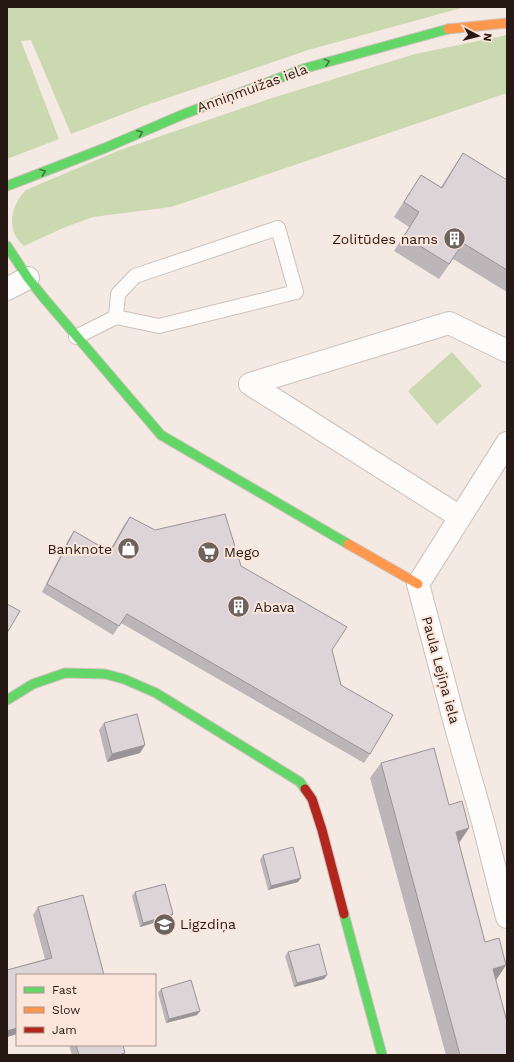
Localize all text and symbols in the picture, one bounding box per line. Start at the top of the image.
north arrow [458,16,498,56]
text: N [480,32,494,42]
one-way arrow [324,58,331,67]
street label: Anniņmuižas iela [195,61,310,116]
one-way arrow [137,129,144,137]
one-way arrow [40,168,47,176]
building icon: Zolitūdes nams [441,226,467,252]
place label: Zolitūdes nams [332,231,438,247]
shop icon: Banknote [115,536,141,562]
supermarket icon: Mego [195,539,221,565]
place label: Banknote [47,541,112,557]
place label: Mego [224,544,260,560]
building icon: Abava [226,594,252,620]
place label: Abava [254,599,295,615]
street label: Paula Lejiņa iela [418,615,463,726]
school or university icon: Ligzdiņa [151,911,177,937]
place label: Ligzdiņa [180,916,236,933]
legend [16,974,156,1046]
text: Fast [52,983,77,997]
text: Slow [52,1003,80,1017]
text: Jam [52,1023,77,1037]

